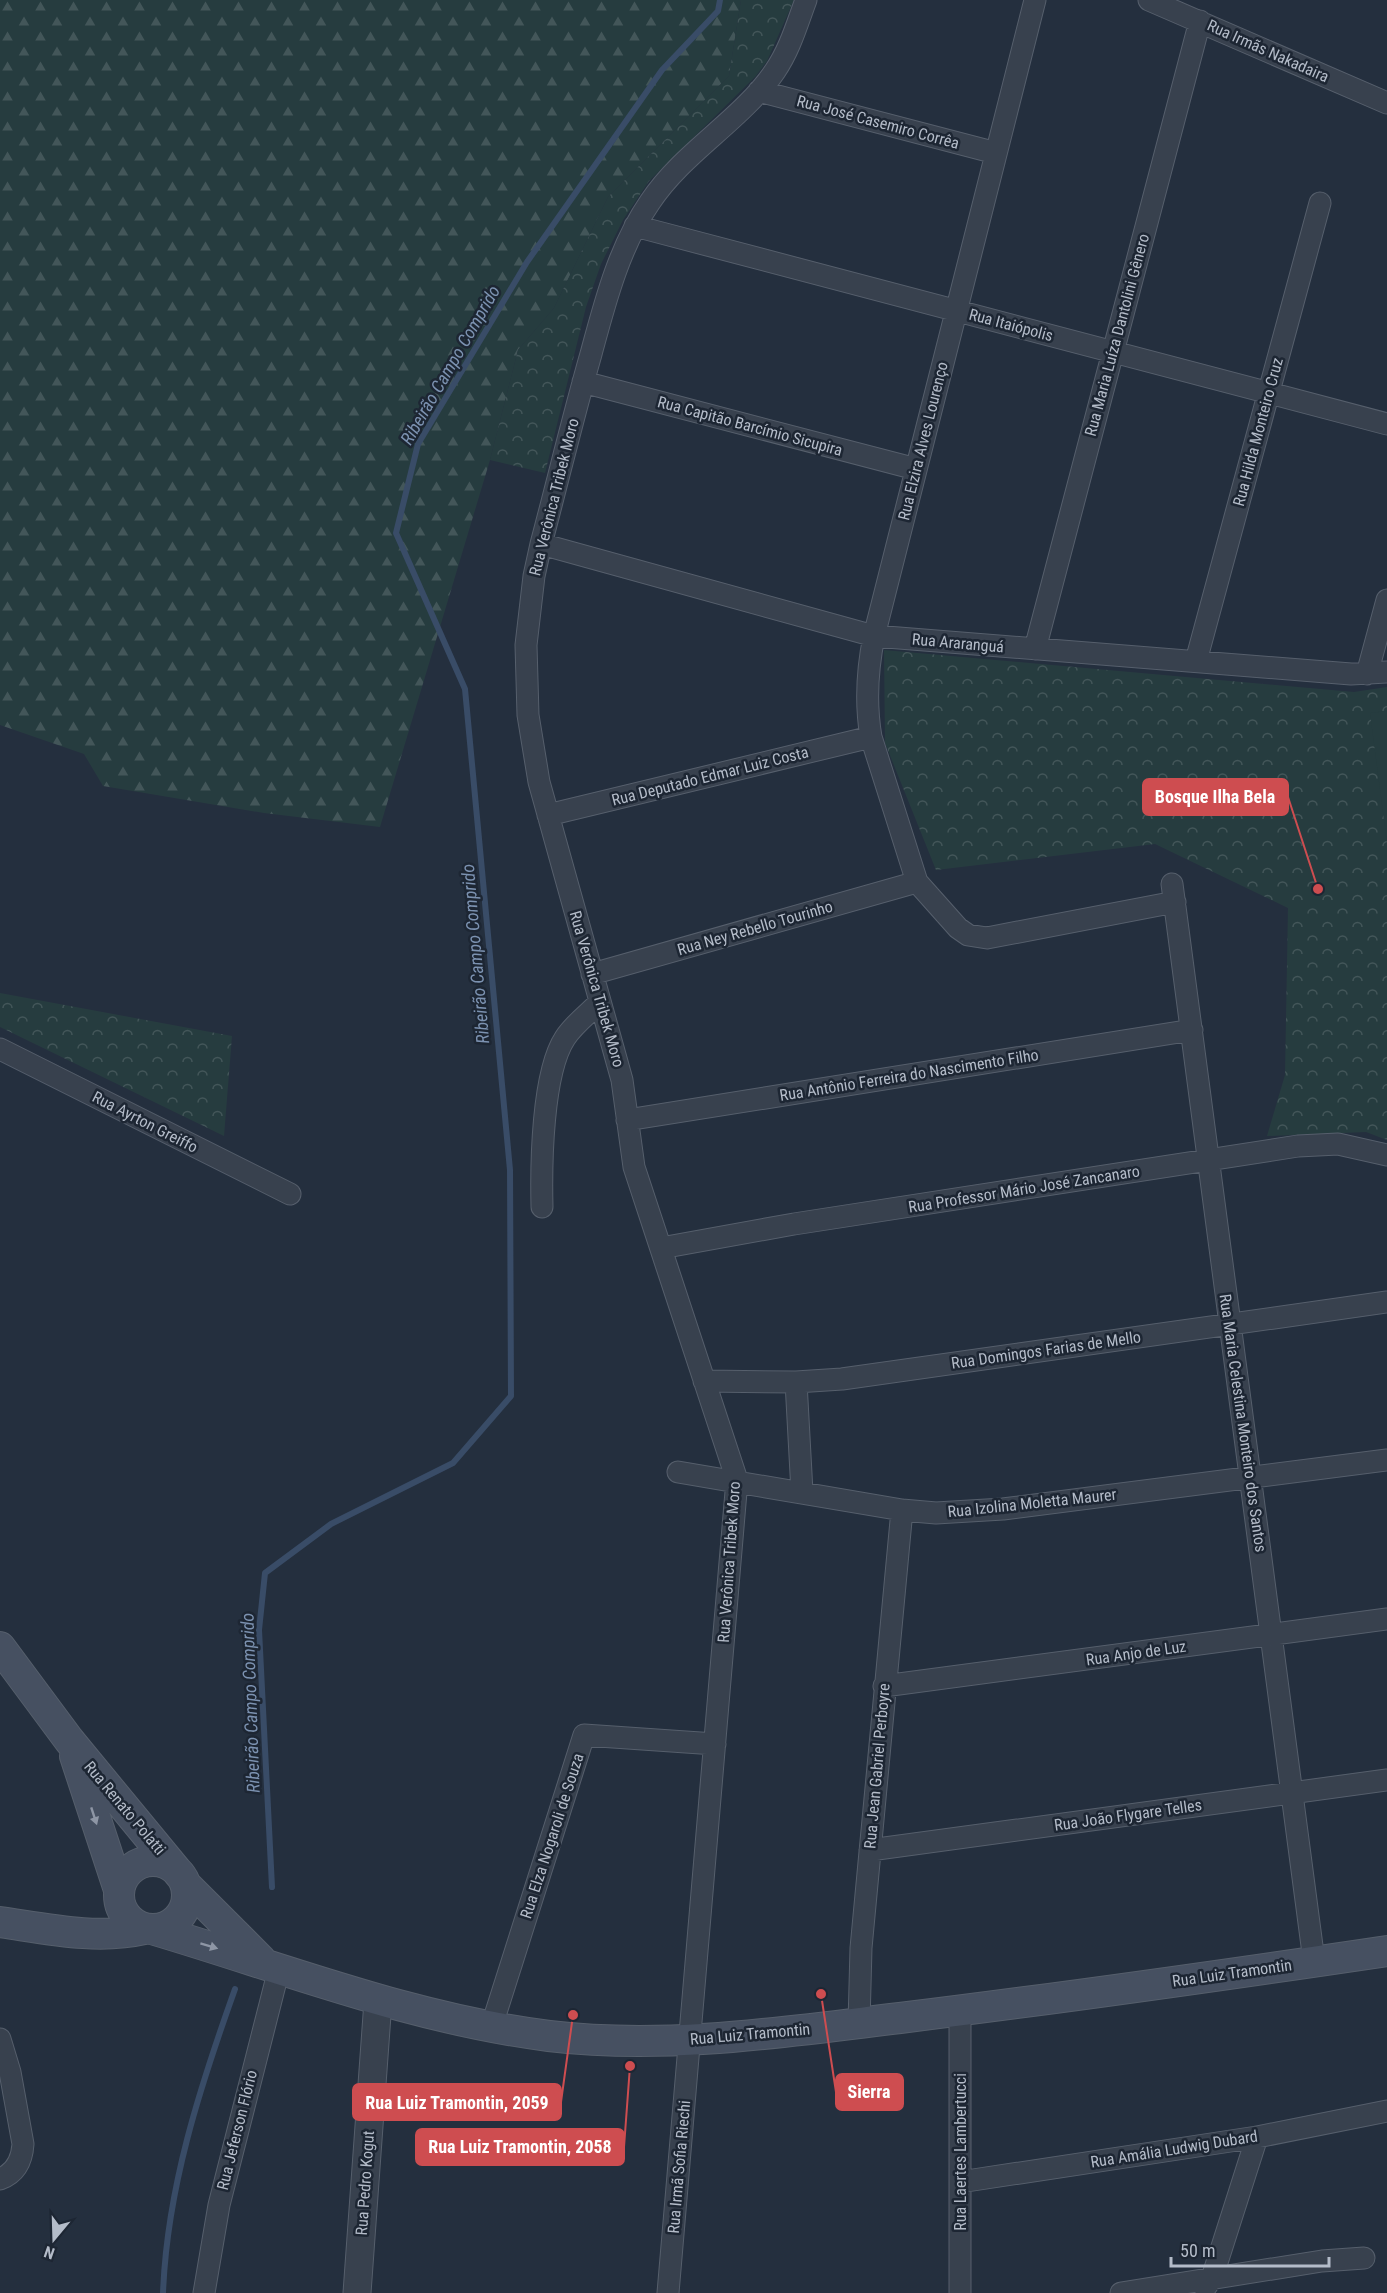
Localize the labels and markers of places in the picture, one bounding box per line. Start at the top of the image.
callout: Bosque Ilha Bela [1143,779,1288,815]
callout: Sierra [836,2074,903,2110]
callout: Rua Luiz Tramontin, 2059 [353,2084,561,2120]
callout: Rua Luiz Tramontin, 2058 [416,2129,624,2165]

